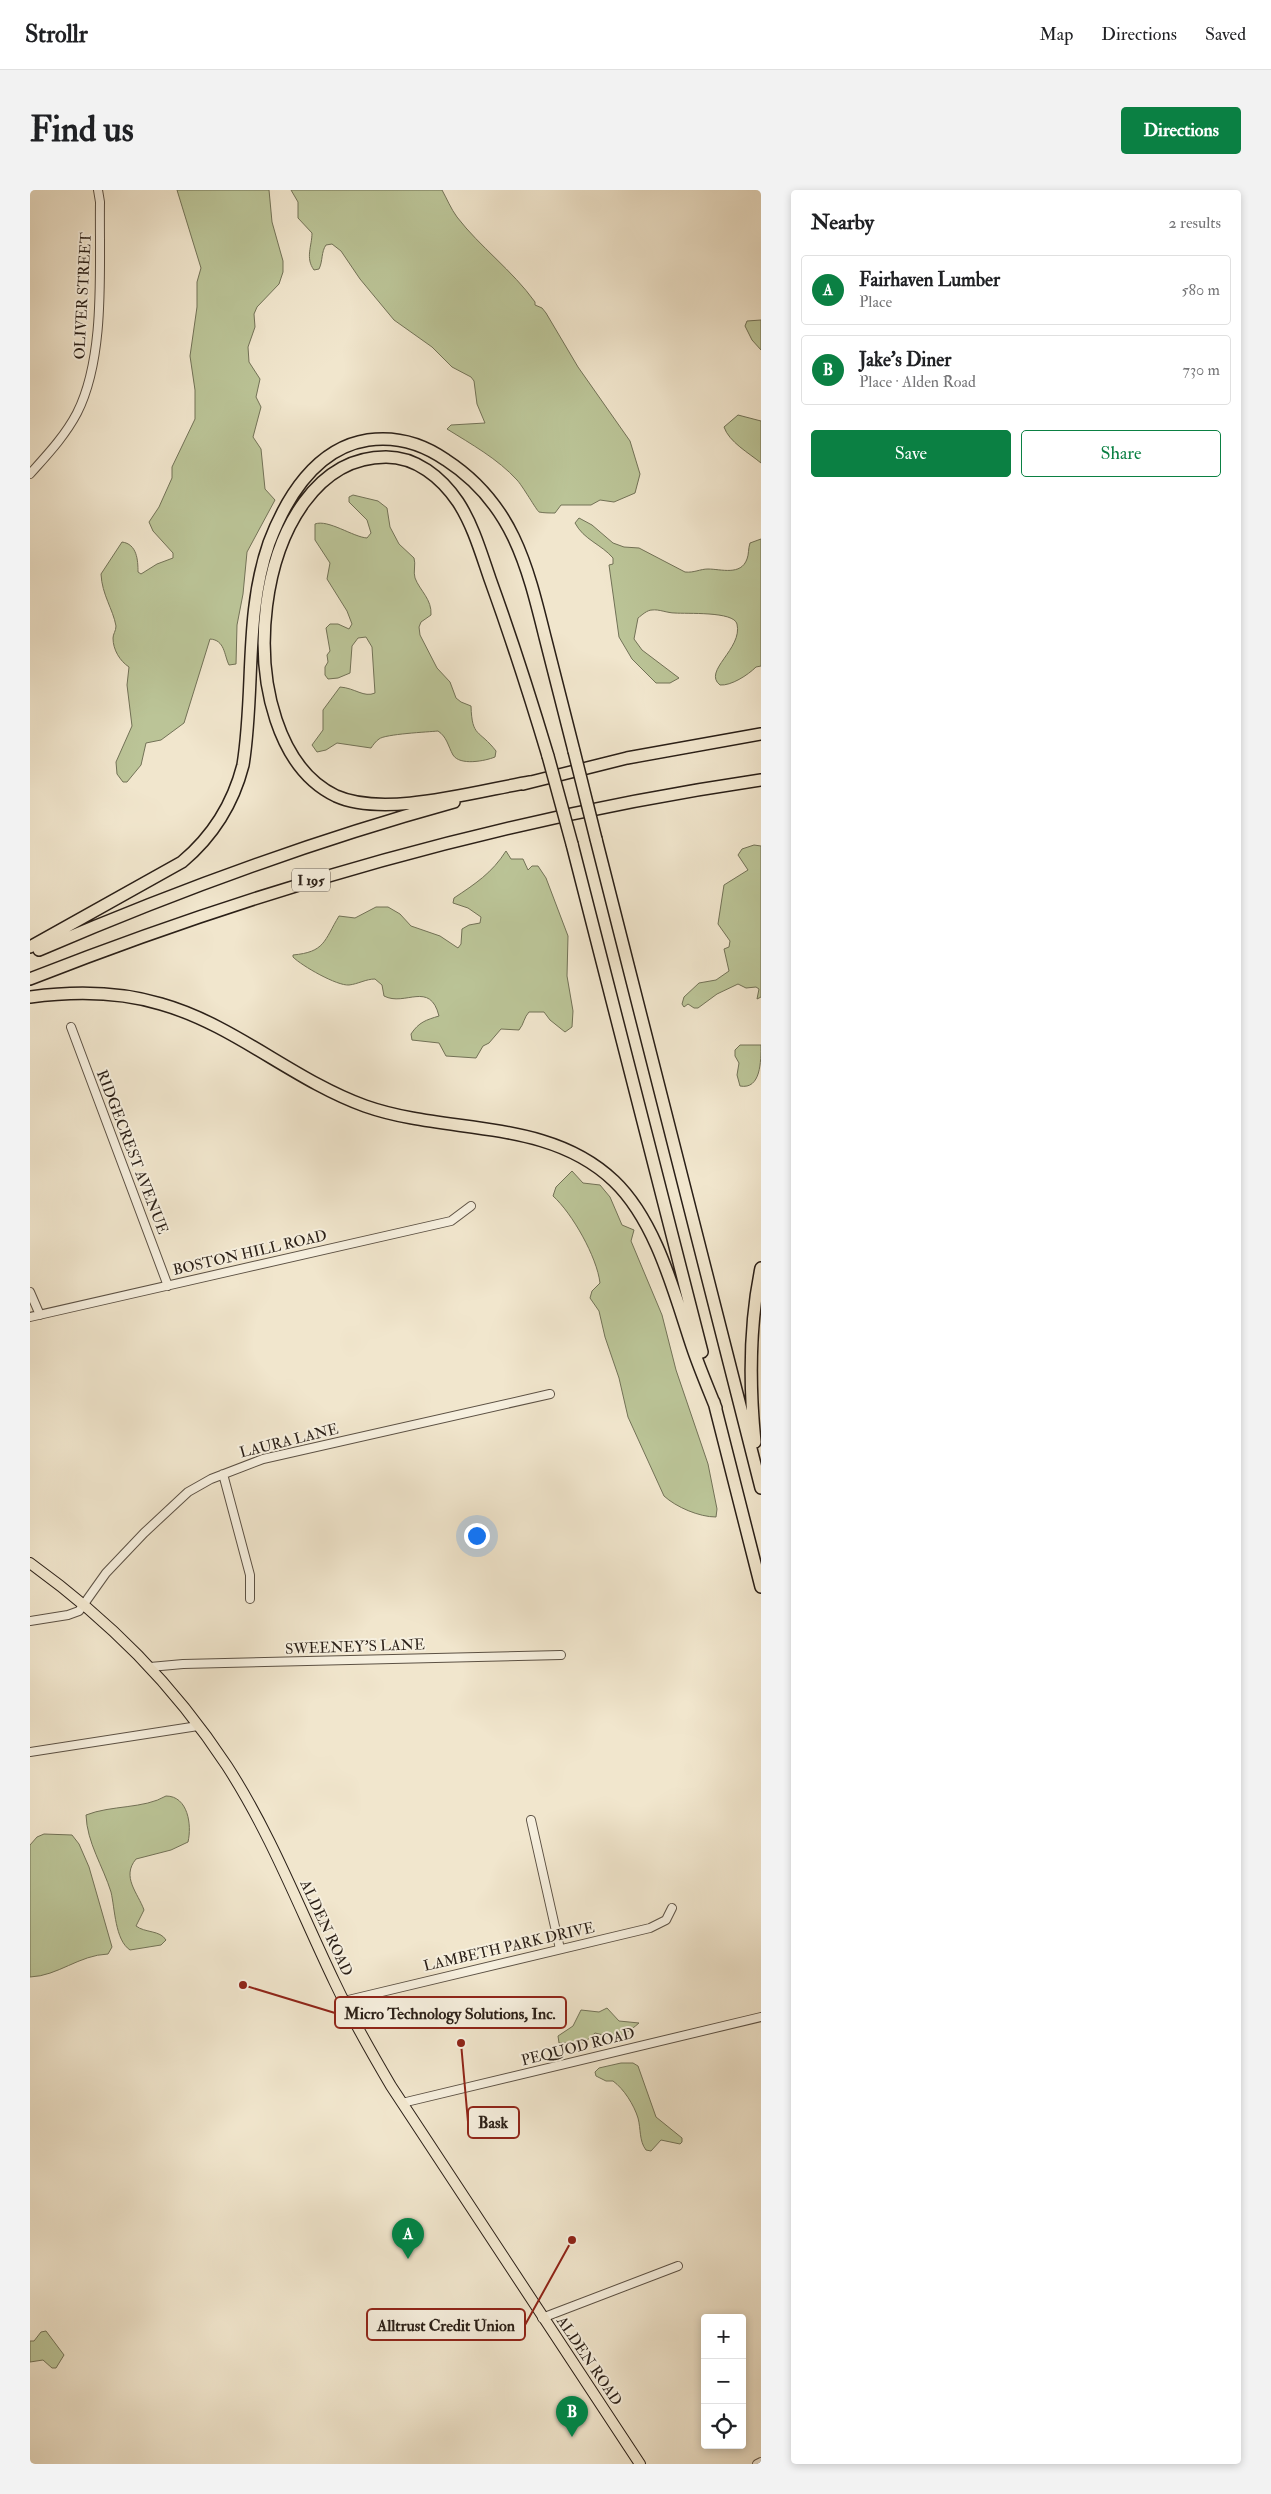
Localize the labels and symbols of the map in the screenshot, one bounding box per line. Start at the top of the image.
street label: OLIVER STREET [70,232,96,360]
road number: I 195 [292,868,330,892]
street label: RIDGECREST AVENUE [92,1067,172,1237]
street label: BOSTON HILL ROAD [171,1226,329,1280]
street label: LAURA LANE [238,1419,341,1462]
your location [464,1523,490,1549]
street label: SWEENEY'S LANE [285,1635,425,1659]
street label: ALDEN ROAD [295,1876,357,1979]
street label: LAMBETH PARK DRIVE [422,1918,596,1976]
callout: Micro Technology Solutions, Inc. [335,1997,566,2028]
text: Micro Technology Solutions, Inc. [343,2004,556,2025]
street label: PEQUOD ROAD [519,2024,637,2070]
callout: Bask [468,2107,519,2138]
text: Bask [478,2113,508,2133]
pin: A [392,2218,424,2259]
callout: Alltrust Credit Union [367,2309,525,2340]
street label: ALDEN ROAD [551,2312,626,2409]
text: Alltrust Credit Union [376,2316,516,2336]
pin: B [556,2396,588,2437]

